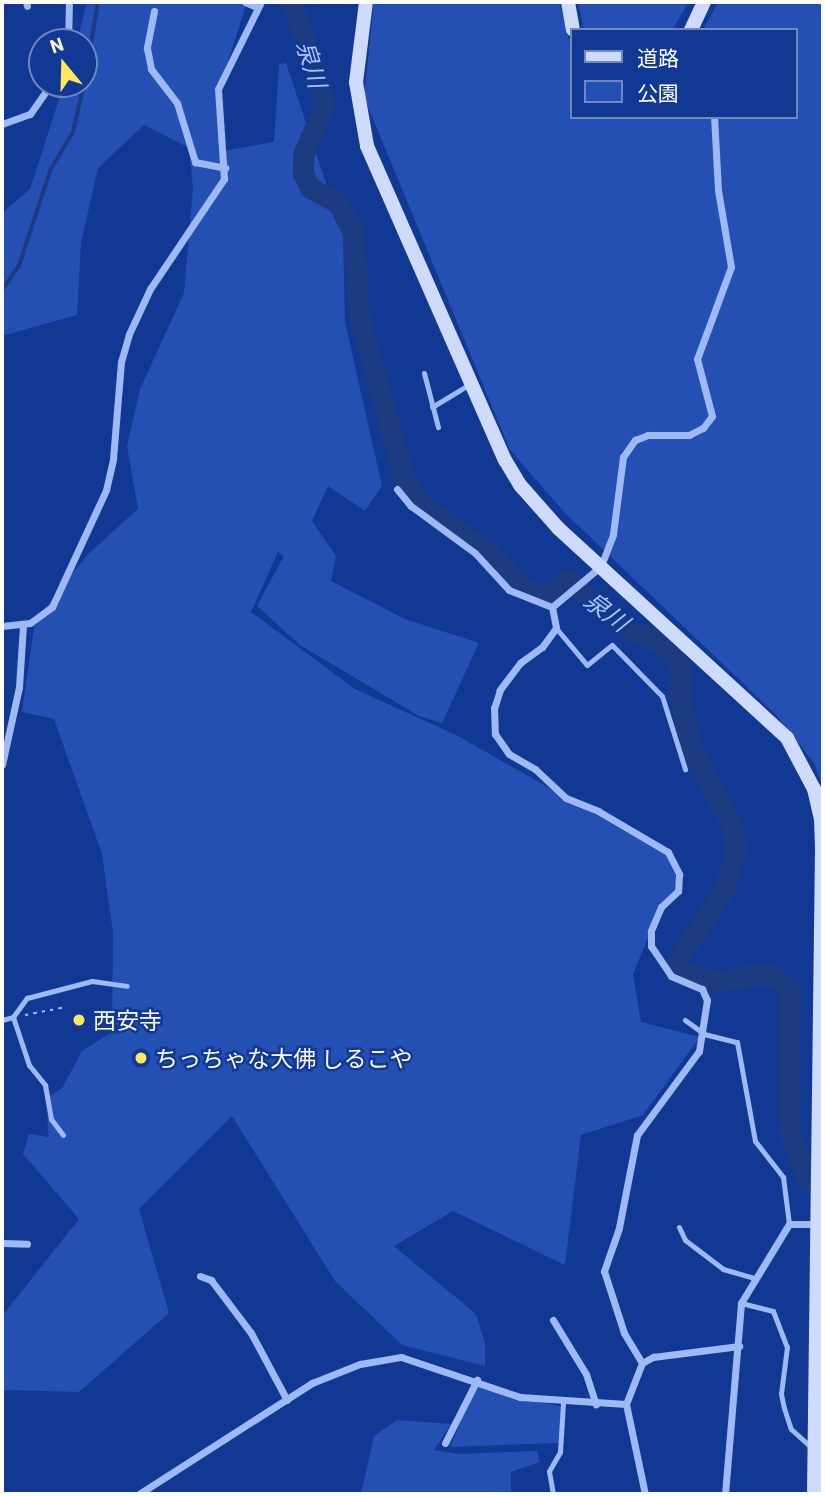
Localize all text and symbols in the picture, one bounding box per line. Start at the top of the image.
north arrow [28,28,98,98]
legend [570,28,797,119]
text: N [47,32,66,57]
water label: 泉川 [291,37,333,91]
text: 道路 [637,45,679,70]
text: 公園 [637,80,679,105]
water label: 泉川 [579,585,635,637]
place label: 西安寺 [93,1006,162,1034]
marker: 西安寺 [71,1012,87,1028]
place label: ちっちゃな大佛 しるこや [155,1044,413,1072]
marker: ちっちゃな大佛 しるこや [133,1050,149,1066]

